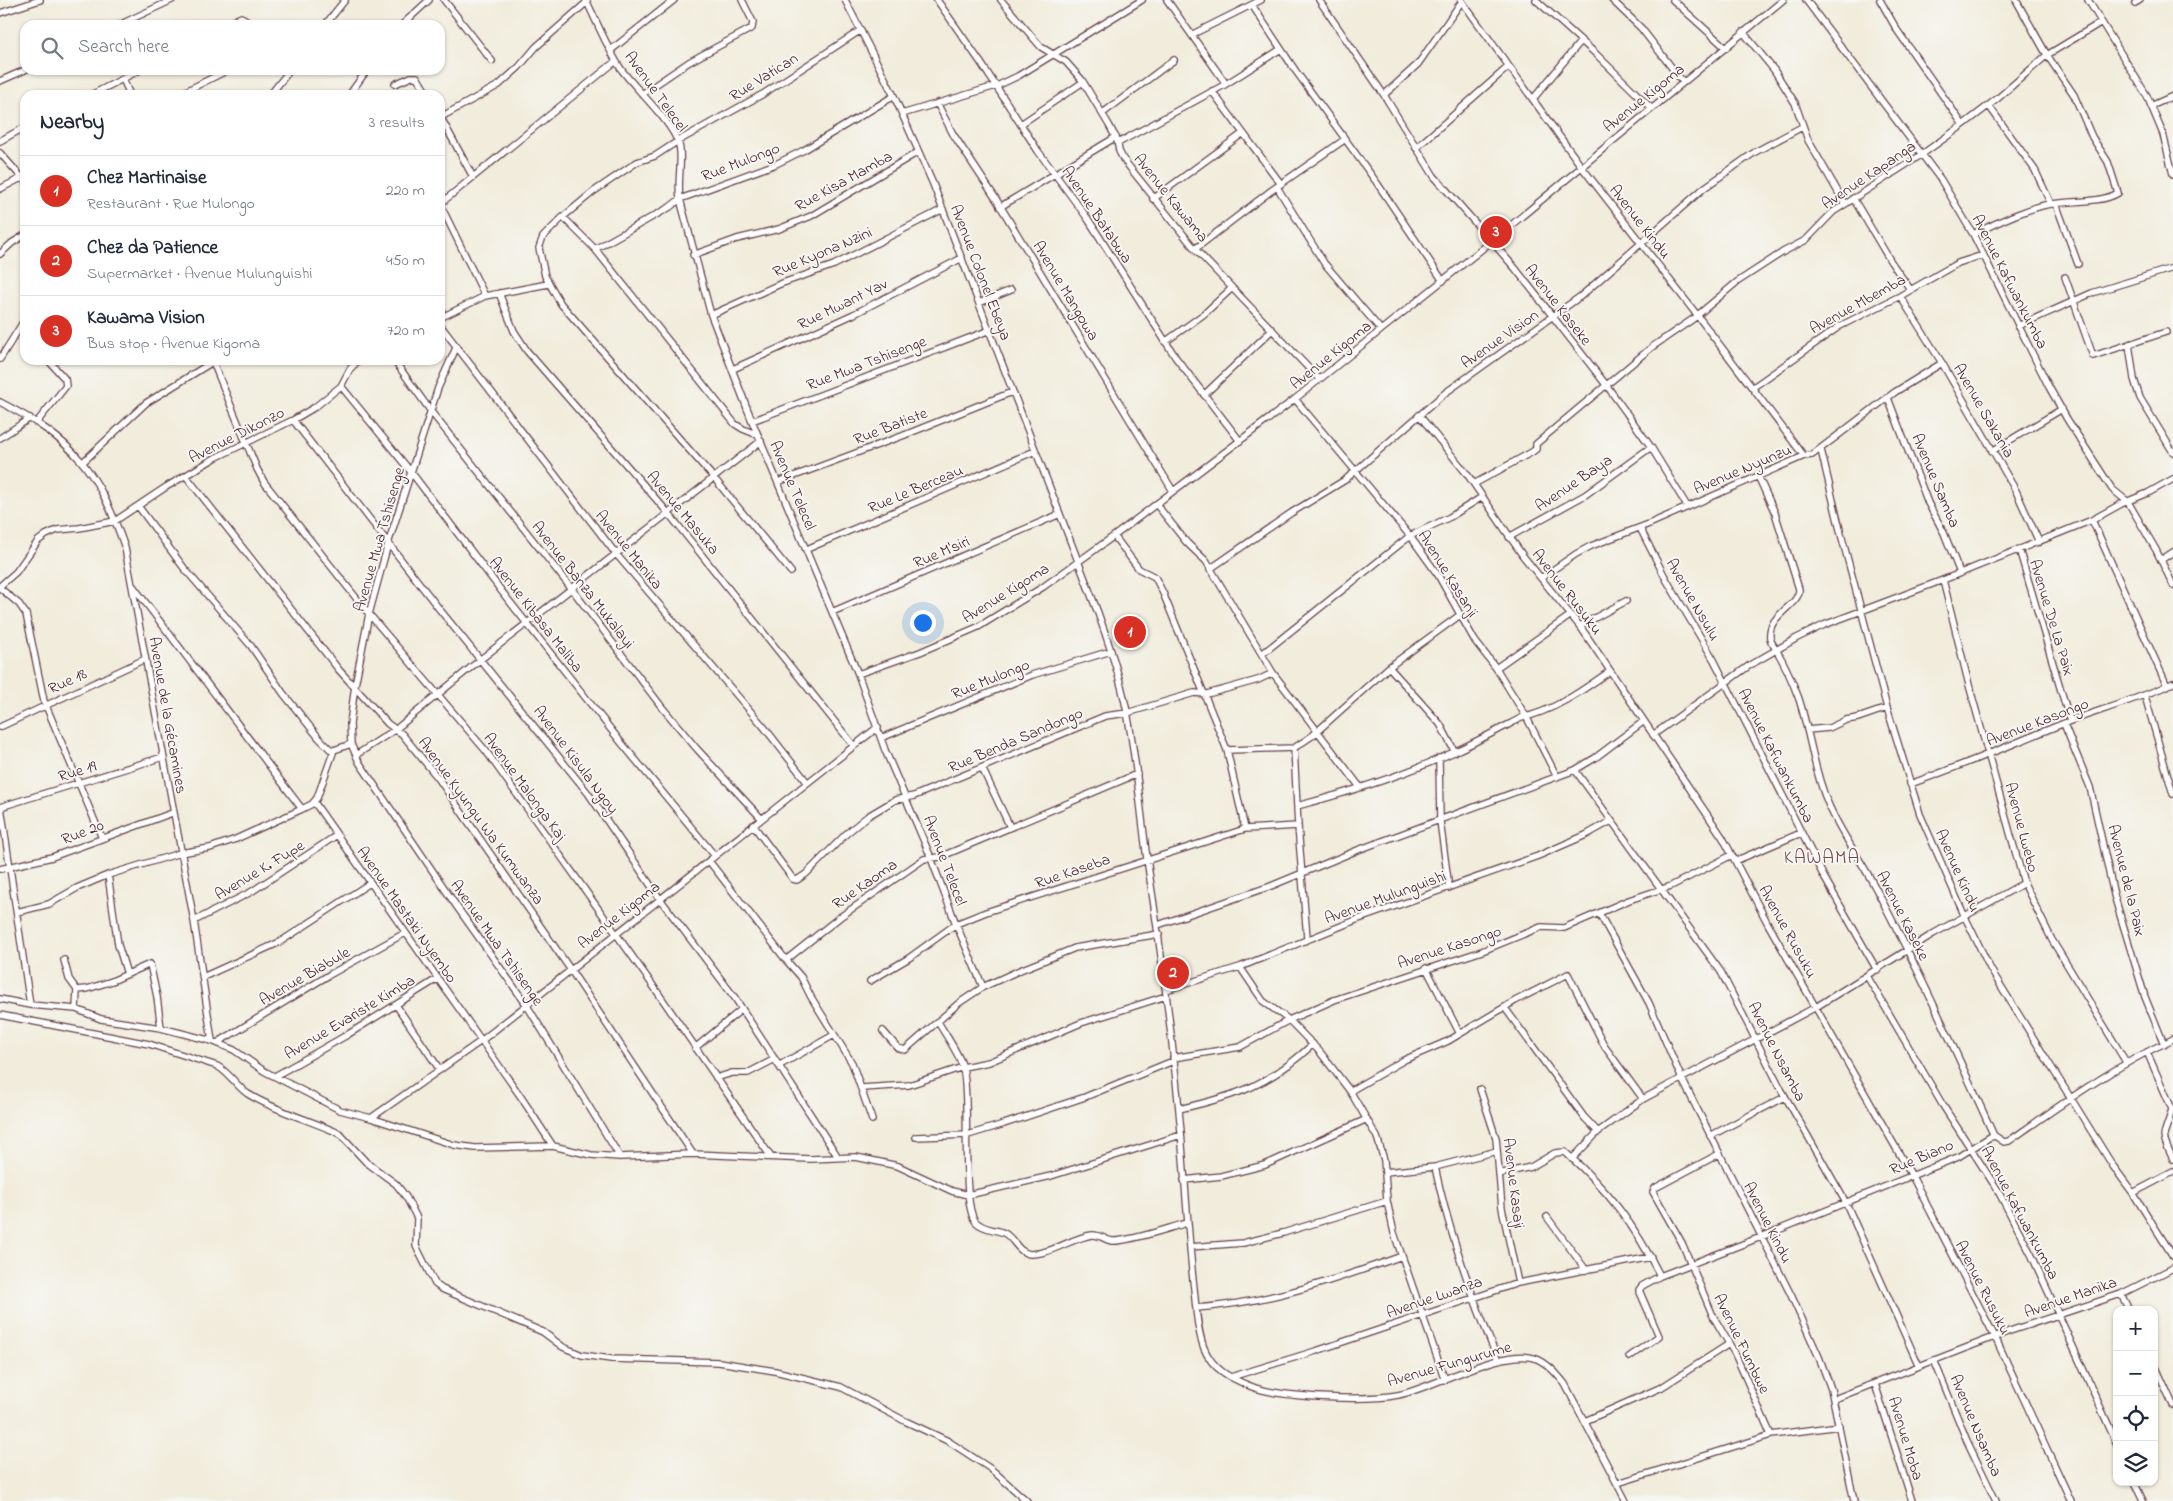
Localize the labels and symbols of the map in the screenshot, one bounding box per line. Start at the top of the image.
street label: Avenue Telecel [618,47,693,138]
street label: Rue Vatican [725,47,803,108]
street label: Avenue Kigoma [1598,58,1690,139]
street label: Avenue Kapanga [1817,135,1921,216]
street label: Rue Mulongo [698,137,783,189]
street label: Rue Kisa Mamba [791,145,897,219]
street label: Avenue Kawama [1127,149,1214,248]
street label: Avenue Batabwa [1055,162,1138,269]
street label: Avenue Kindu [1603,180,1676,264]
street label: Avenue Colonel Ebeya [943,201,1017,344]
street label: Avenue Kafwankumba [1965,210,2054,353]
pin: 3 [1480,213,1512,251]
street label: Rue Kyona Nzini [769,221,876,285]
street label: Avenue Mangowa [1026,237,1105,346]
street label: Avenue Kaseke [1518,259,1597,352]
street label: Avenue Mbemba [1805,268,1910,341]
street label: Rue Mwant Yav [794,272,893,337]
street label: Avenue Vision [1456,304,1544,375]
street label: Avenue Kigoma [1285,315,1377,396]
street label: Rue Mwa Tshisenge [803,330,931,398]
street label: Avenue Sakania [1946,359,2020,463]
street label: Avenue Dikonzo [185,401,289,470]
street label: Rue Batiste [850,401,932,452]
street label: Avenue Samba [1905,430,1966,532]
street label: Avenue Telecel [763,437,822,534]
street label: Avenue Nyunzu [1690,438,1795,501]
street label: Avenue Baya [1531,449,1618,518]
street label: Rue Le Berceau [865,459,967,521]
street label: Avenue Mwa Tshisenge [348,464,412,615]
street label: Avenue Masuka [640,466,725,560]
street label: Avenue Manika [589,505,668,595]
street label: Avenue Banza Mukalayi [525,516,640,654]
street label: Avenue Kasanji [1411,526,1484,622]
street label: Rue M'siri [910,530,974,575]
street label: Avenue Rusuku [1525,544,1608,640]
street label: Avenue Kibasa Maliba [482,552,588,678]
street label: Avenue Nsulu [1659,554,1726,646]
street label: Avenue Kigoma [958,557,1054,630]
street label: Avenue De La Paix [2022,557,2080,679]
your location [910,610,936,636]
pin: 1 [1114,613,1146,651]
street label: Avenue de la Gécamines [141,635,193,796]
street label: Rue Mulongo [948,653,1033,706]
street label: Rue 18 [45,662,91,701]
street label: Avenue Kafwankumba [1731,684,1820,827]
street label: Avenue Kasongo [1983,692,2092,753]
street label: Avenue Kisula Ngoy [527,701,624,820]
street label: Rue Benda Sandongo [945,702,1087,780]
street label: Avenue Malonga Kaj [477,728,572,847]
street label: Avenue Kyungu Wa Kumwanza [411,732,550,910]
street label: Rue 19 [55,755,100,789]
street label: Avenue Lwebo [1998,780,2045,875]
street label: Avenue Telecel [916,812,972,910]
street label: Rue 20 [58,814,108,852]
street label: Avenue de la Paix [2101,822,2152,939]
street label: Avenue Kindu [1928,826,1986,916]
street label: Avenue K. Fupe [211,834,310,907]
street label: Avenue Mastaki Nyembo [350,842,463,989]
district label: KAWAMA [1784,845,1860,872]
street label: Rue Kaseba [1032,848,1113,896]
street label: Rue Kaoma [828,853,903,916]
street label: Avenue Mulunguishi [1321,865,1450,931]
street label: Avenue Kaseke [1869,867,1935,966]
street label: Avenue Mwa Tshisenge [444,875,549,1012]
street label: Avenue Kigoma [573,876,666,956]
street label: Avenue Rusuku [1752,881,1823,983]
street label: Avenue Kasongo [1394,920,1505,976]
street label: Avenue Biabule [255,941,356,1013]
pin: 2 [1157,954,1189,992]
street label: Avenue Evariste Kimba [280,969,420,1066]
street label: Avenue Nsamba [1741,998,1812,1106]
street label: Rue Biano [1886,1134,1958,1182]
street label: Avenue Kasaji [1496,1137,1530,1230]
street label: Avenue Kafwankumba [1974,1142,2065,1284]
street label: Avenue Kindu [1736,1178,1798,1268]
street label: Avenue Rusuku [1948,1237,2016,1339]
street label: Avenue Lwanza [1383,1270,1486,1326]
street label: Avenue Manika [2021,1271,2120,1325]
street label: Avenue Fumbwe [1707,1290,1776,1399]
street label: Avenue Fungurume [1385,1336,1515,1394]
street label: Avenue Nsamba [1943,1371,2007,1481]
street label: Avenue Moba [1881,1394,1929,1483]

